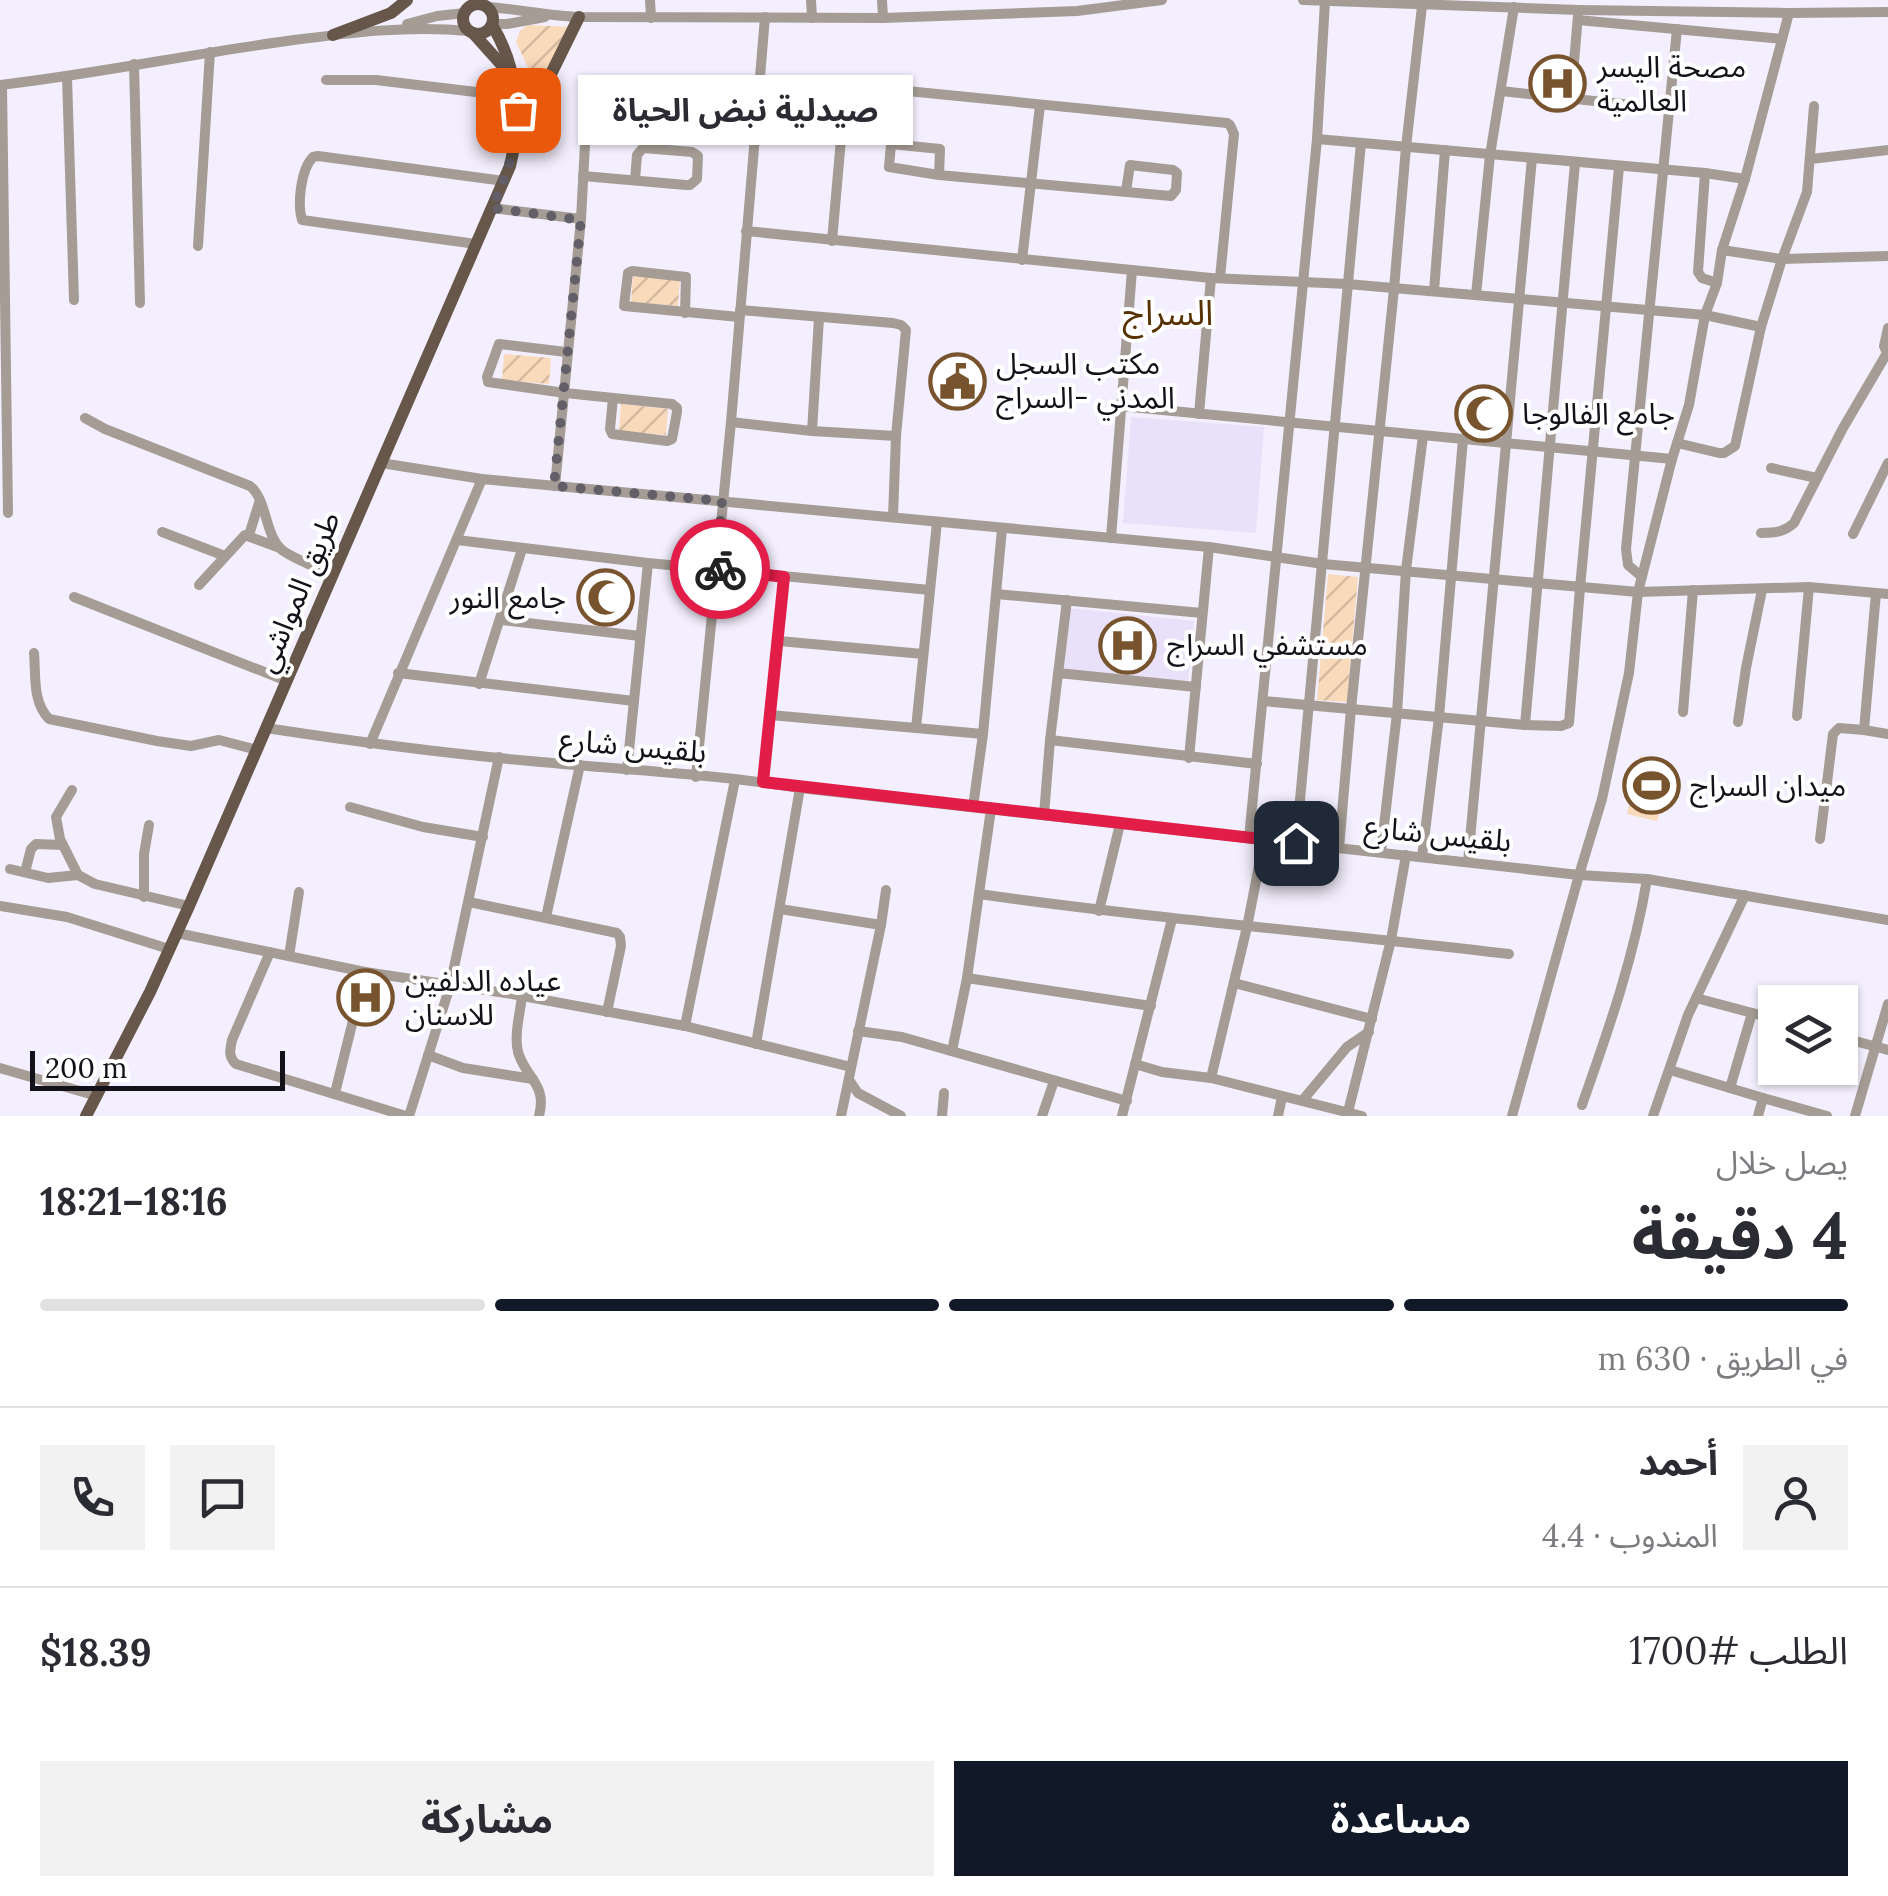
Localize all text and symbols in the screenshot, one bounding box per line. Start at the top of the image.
place label: مصحة اليسر العالمية [1596,47,1746,119]
hospital icon: مصحة اليسر العالمية [1528,54,1588,114]
pin [476,68,561,153]
callout: صيدلية نبض الحياة [578,75,913,145]
icon: bag [491,83,546,138]
text: صيدلية نبض الحياة [613,89,878,130]
district label: السراج [1123,290,1213,339]
place label: مكتب السجل المدني -السراج [996,344,1175,421]
public building icon: مكتب السجل المدني -السراج [927,351,987,411]
mosque icon: جامع الفالوجا [1453,384,1513,444]
place label: جامع الفالوجا [1522,394,1675,436]
street label: طريق المواشي [246,505,353,680]
courier [670,519,770,619]
icon: bike [693,542,748,597]
mosque icon: جامع النور [575,568,635,628]
place label: جامع النور [449,578,566,620]
hospital icon: مستشفي السراج [1098,615,1158,675]
place label: مستشفي السراج [1167,625,1368,668]
street label: بلقيس شارع [558,720,708,774]
sports icon: ميدان السراج [1621,756,1681,816]
place label: ميدان السراج [1690,766,1846,808]
pin [1254,801,1339,886]
street label: بلقيس شارع [1362,806,1513,864]
icon: home [1269,816,1324,871]
place label: عياده الدلفين للاسنان [405,961,561,1033]
hospital icon: عياده الدلفين للاسنان [336,968,396,1028]
map controls [1758,985,1858,1085]
button: layers [1758,985,1858,1085]
scale bar [30,1046,285,1090]
text: 200 m [45,1050,127,1086]
text: يصل خلال [1716,1142,1848,1183]
text: 18:16–18:21 [40,1177,228,1225]
text: 4 دقيقة [1632,1194,1848,1277]
text: في الطريق · 630 m [1598,1338,1848,1379]
text: أحمد [1638,1437,1718,1485]
button: phone [40,1445,145,1550]
button: chat [170,1445,275,1550]
button: person [1743,1445,1848,1550]
text: المندوب · 4.4 [1542,1515,1718,1556]
text: الطلب #1700 [1629,1626,1848,1674]
text: $18.39 [40,1628,152,1676]
button: مشاركة [40,1761,934,1876]
button: مساعدة [954,1761,1848,1876]

